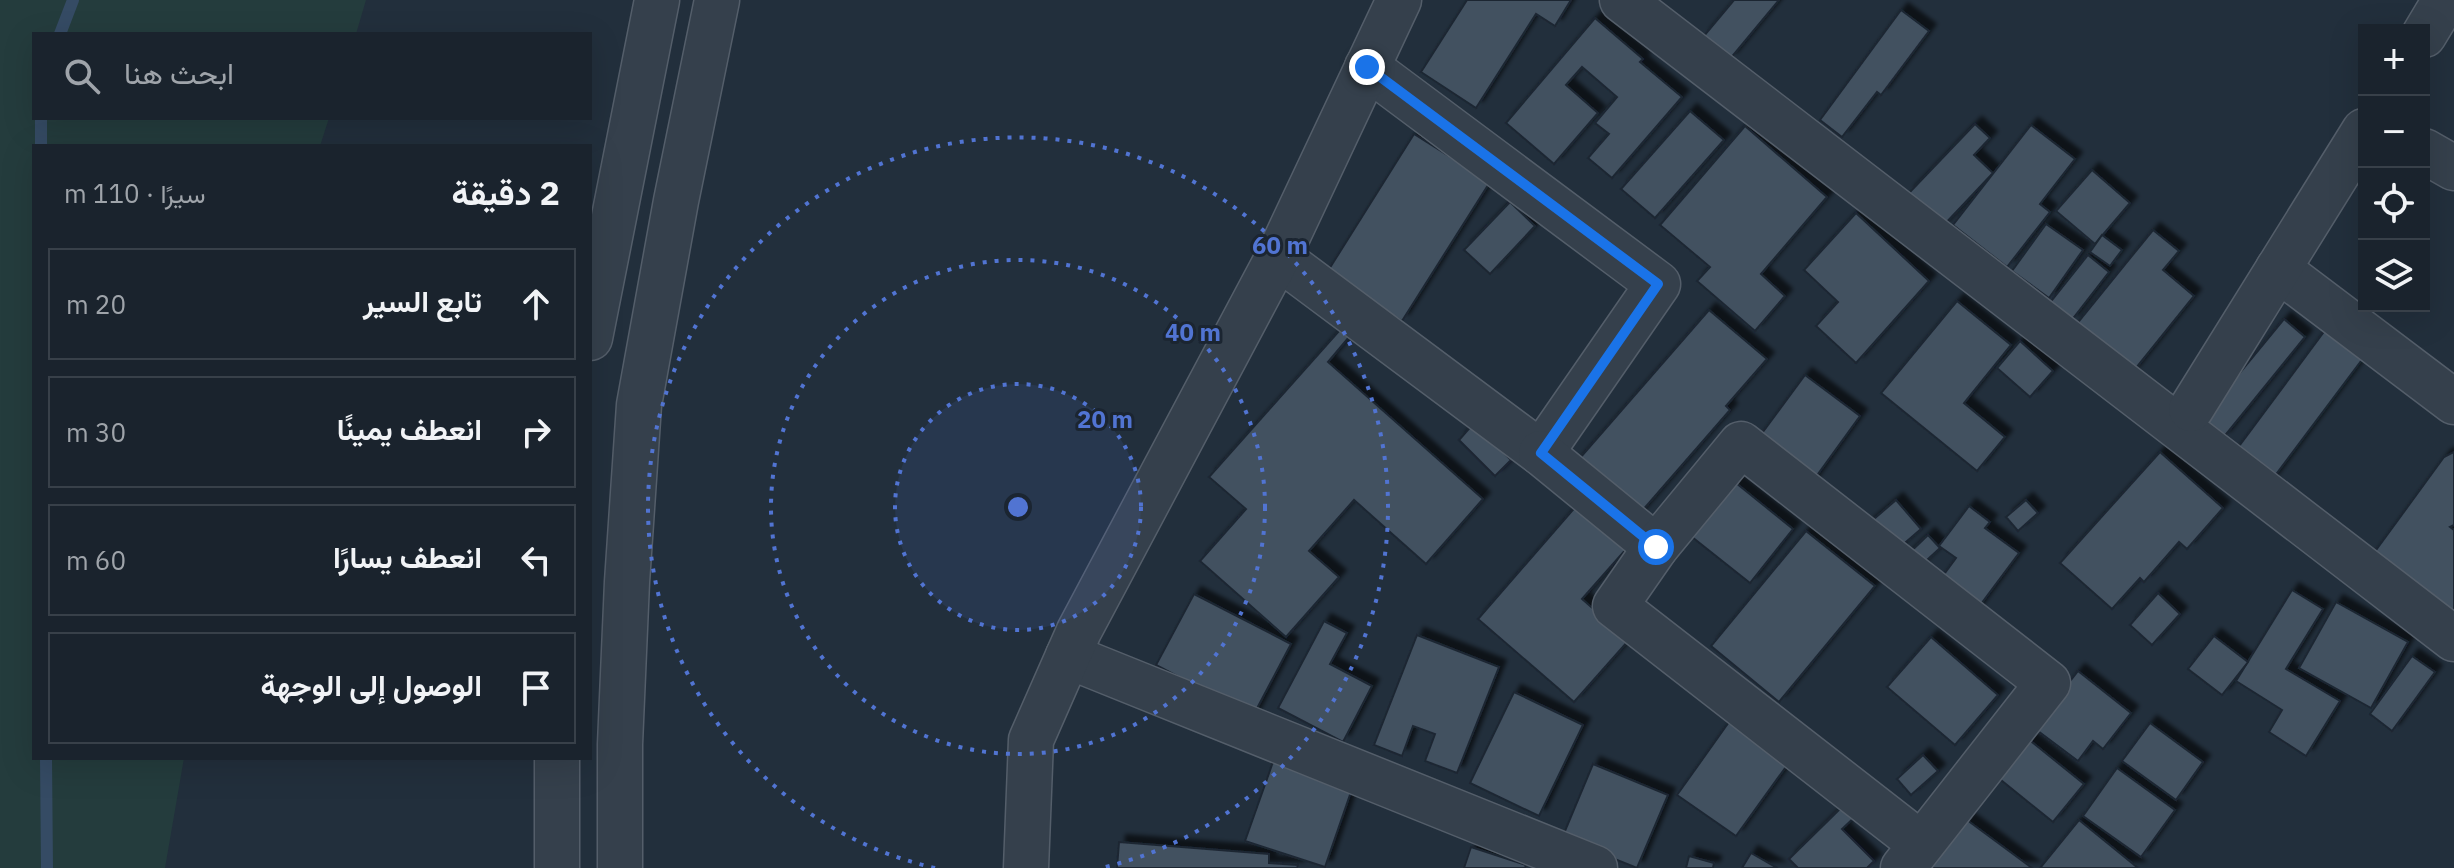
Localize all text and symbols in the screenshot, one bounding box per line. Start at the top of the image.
map controls [2358,24,2430,312]
button: + [2358,24,2430,96]
search box [32,32,592,120]
route end [1349,49,1385,85]
text: ابحث هنا [124,53,234,92]
icon: search [60,54,104,98]
button: − [2358,96,2430,168]
button: locate [2358,168,2430,240]
text: 2 دقيقة [451,170,560,214]
text: سيرًا · 110 m [64,176,206,210]
text: 60 m [1252,229,1308,261]
button: layers [2358,240,2430,312]
text: تابع السير [363,281,482,320]
icon: ahead [514,282,558,326]
text: 20 m [66,287,126,321]
text: 40 m [1165,316,1221,348]
text: 20 m [1077,403,1133,435]
text: انعطف يمينًا [337,409,482,448]
icon: right [514,410,558,454]
text: 30 m [66,415,126,449]
centre of rings [1004,493,1032,521]
route start [1638,529,1674,565]
text: انعطف يسارًا [333,537,482,576]
icon: left [514,538,558,582]
text: 60 m [66,543,126,577]
text: الوصول إلى الوجهة [260,665,482,704]
icon: arrive [514,666,558,710]

